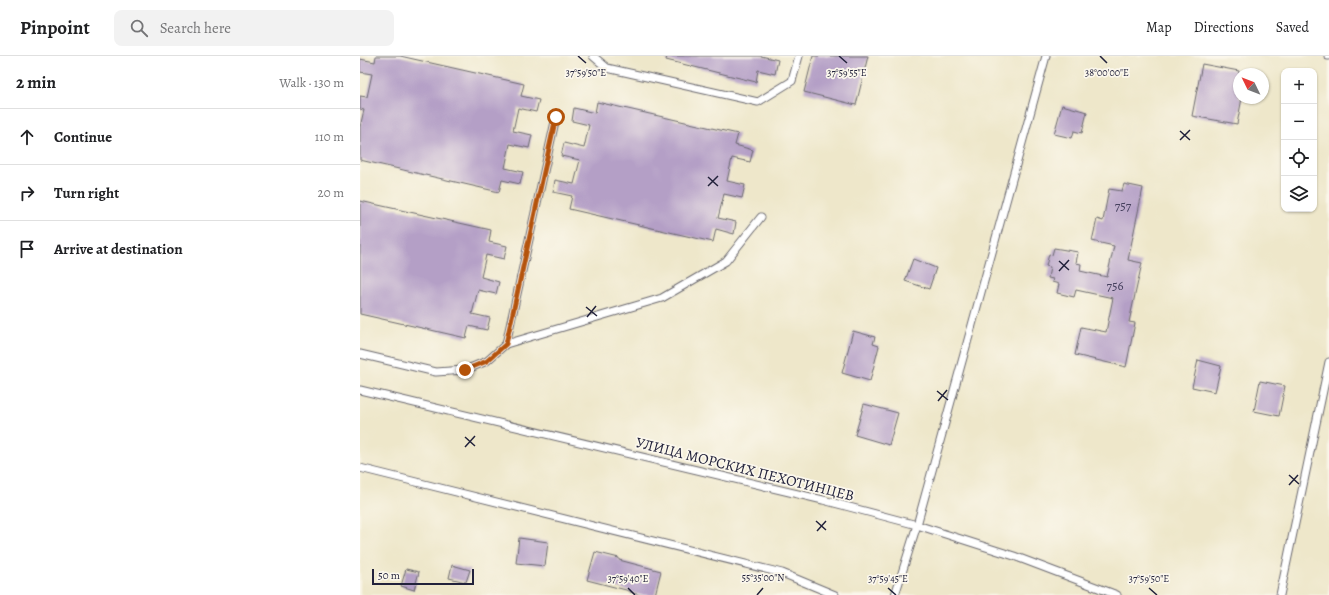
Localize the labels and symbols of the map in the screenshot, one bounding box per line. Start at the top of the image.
text: 37°59'50"E [566,66,606,79]
text: 37°59'55"E [827,66,867,79]
text: 38°00'00"E [1085,66,1129,79]
north arrow [1233,68,1269,104]
route start [547,108,565,126]
house number: 757 [1115,197,1132,214]
house number: 756 [1106,277,1124,294]
route end [456,361,474,379]
street label: УЛИЦА МОРСКИХ ПЕХОТИНЦЕВ [634,432,856,506]
scale bar [372,567,474,586]
text: 55°35'00"N [742,571,784,584]
text: 37°59'40"E [608,572,648,585]
text: 37°59'45"E [868,572,908,585]
text: 37°59'50"E [1129,572,1169,585]

